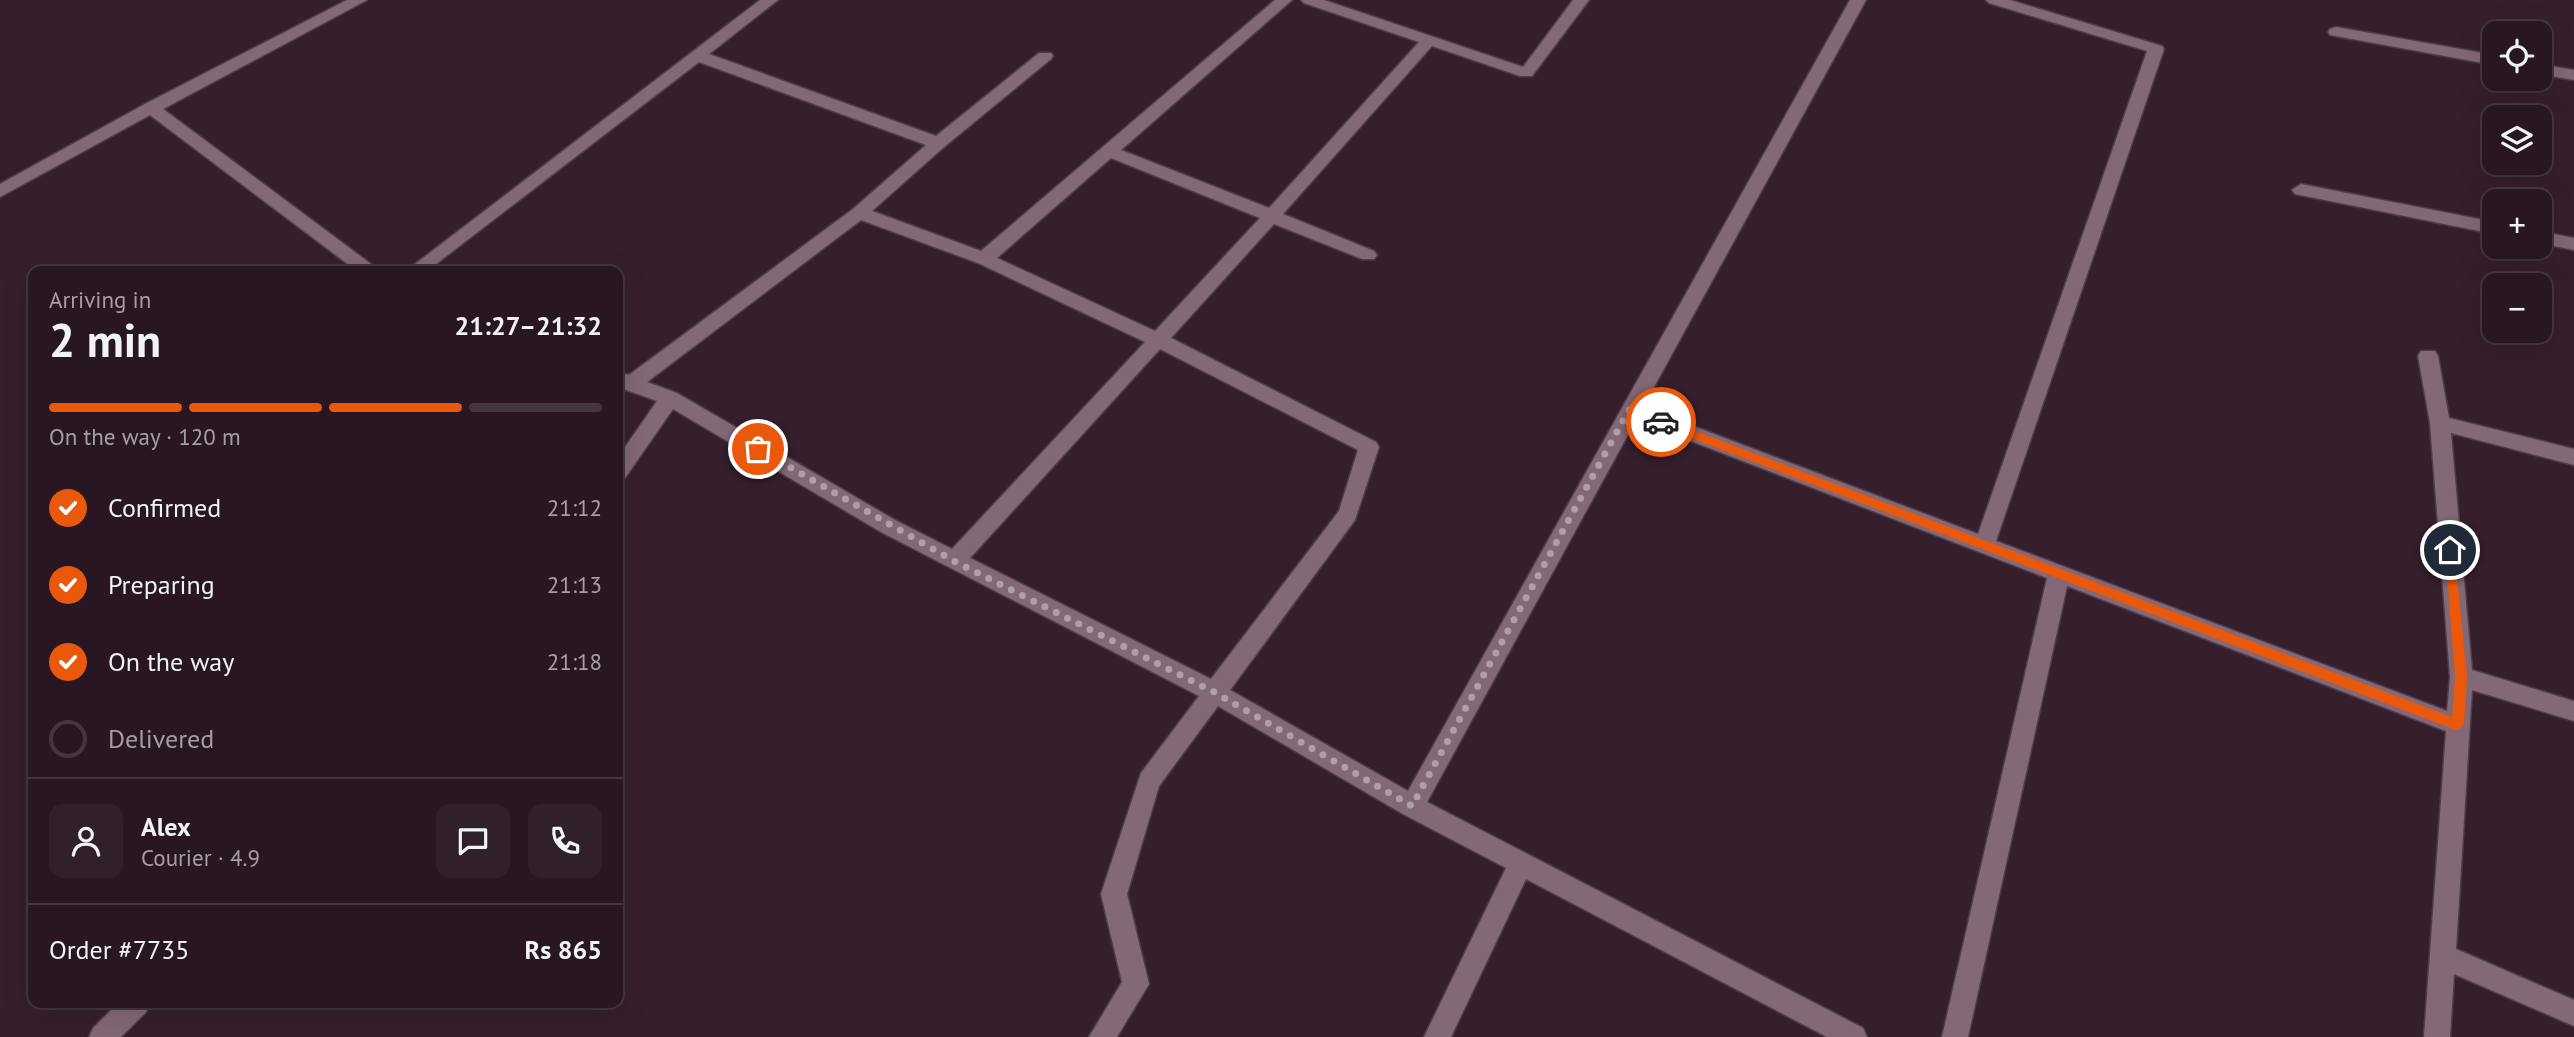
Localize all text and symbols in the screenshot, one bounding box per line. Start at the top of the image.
map controls [2482,21,2552,343]
button: locate [2482,21,2552,91]
button: layers [2482,105,2552,175]
button: + [2482,189,2552,259]
button: − [2482,273,2552,343]
text: Arriving in [49,285,151,314]
text: 21:27–21:32 [455,309,602,342]
text: 2 min [49,310,161,370]
courier [1626,387,1696,457]
icon: car [1642,403,1680,441]
pin [728,419,788,479]
text: On the way · 120 m [49,422,241,451]
icon: bag [739,430,777,468]
icon: check [49,489,87,527]
text: Confirmed [108,491,221,524]
text: 21:12 [547,493,602,522]
pin [2420,520,2480,580]
icon: home [2431,531,2469,569]
icon: check [49,566,87,604]
text: Preparing [108,568,215,601]
text: 21:13 [547,570,602,599]
icon: check [49,643,87,681]
text: On the way [108,645,234,678]
text: 21:18 [547,647,602,676]
text: Delivered [108,722,214,755]
button: person [49,804,123,878]
button: chat [436,804,510,878]
button: phone [528,804,602,878]
text: Alex [141,810,191,843]
text: Courier · 4.9 [141,843,260,872]
text: Order #7735 [49,933,189,966]
text: Rs 865 [525,933,602,966]

